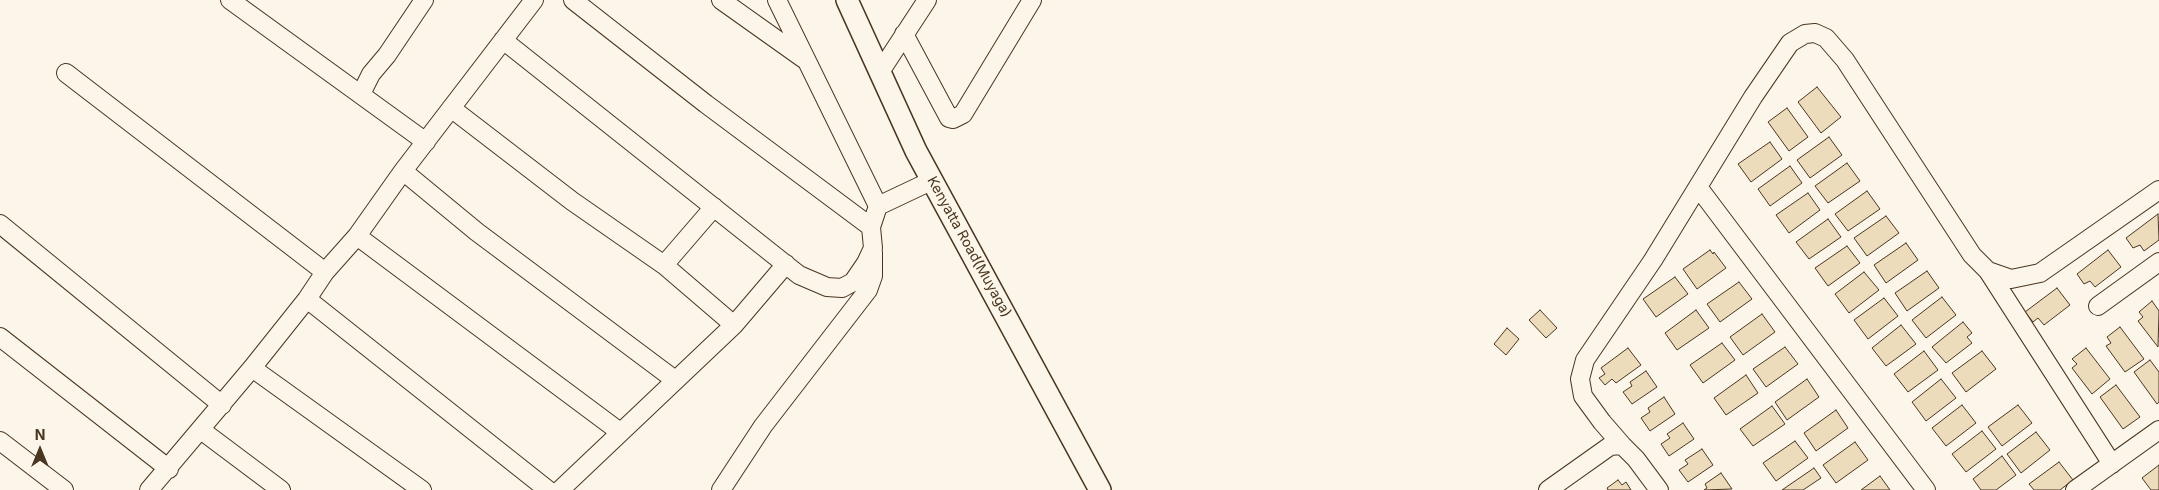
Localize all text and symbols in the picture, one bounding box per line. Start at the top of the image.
street label: Kenyatta Road(Muyaga) [923,174,1015,320]
north arrow [15,425,65,475]
text: N [35,426,45,443]

